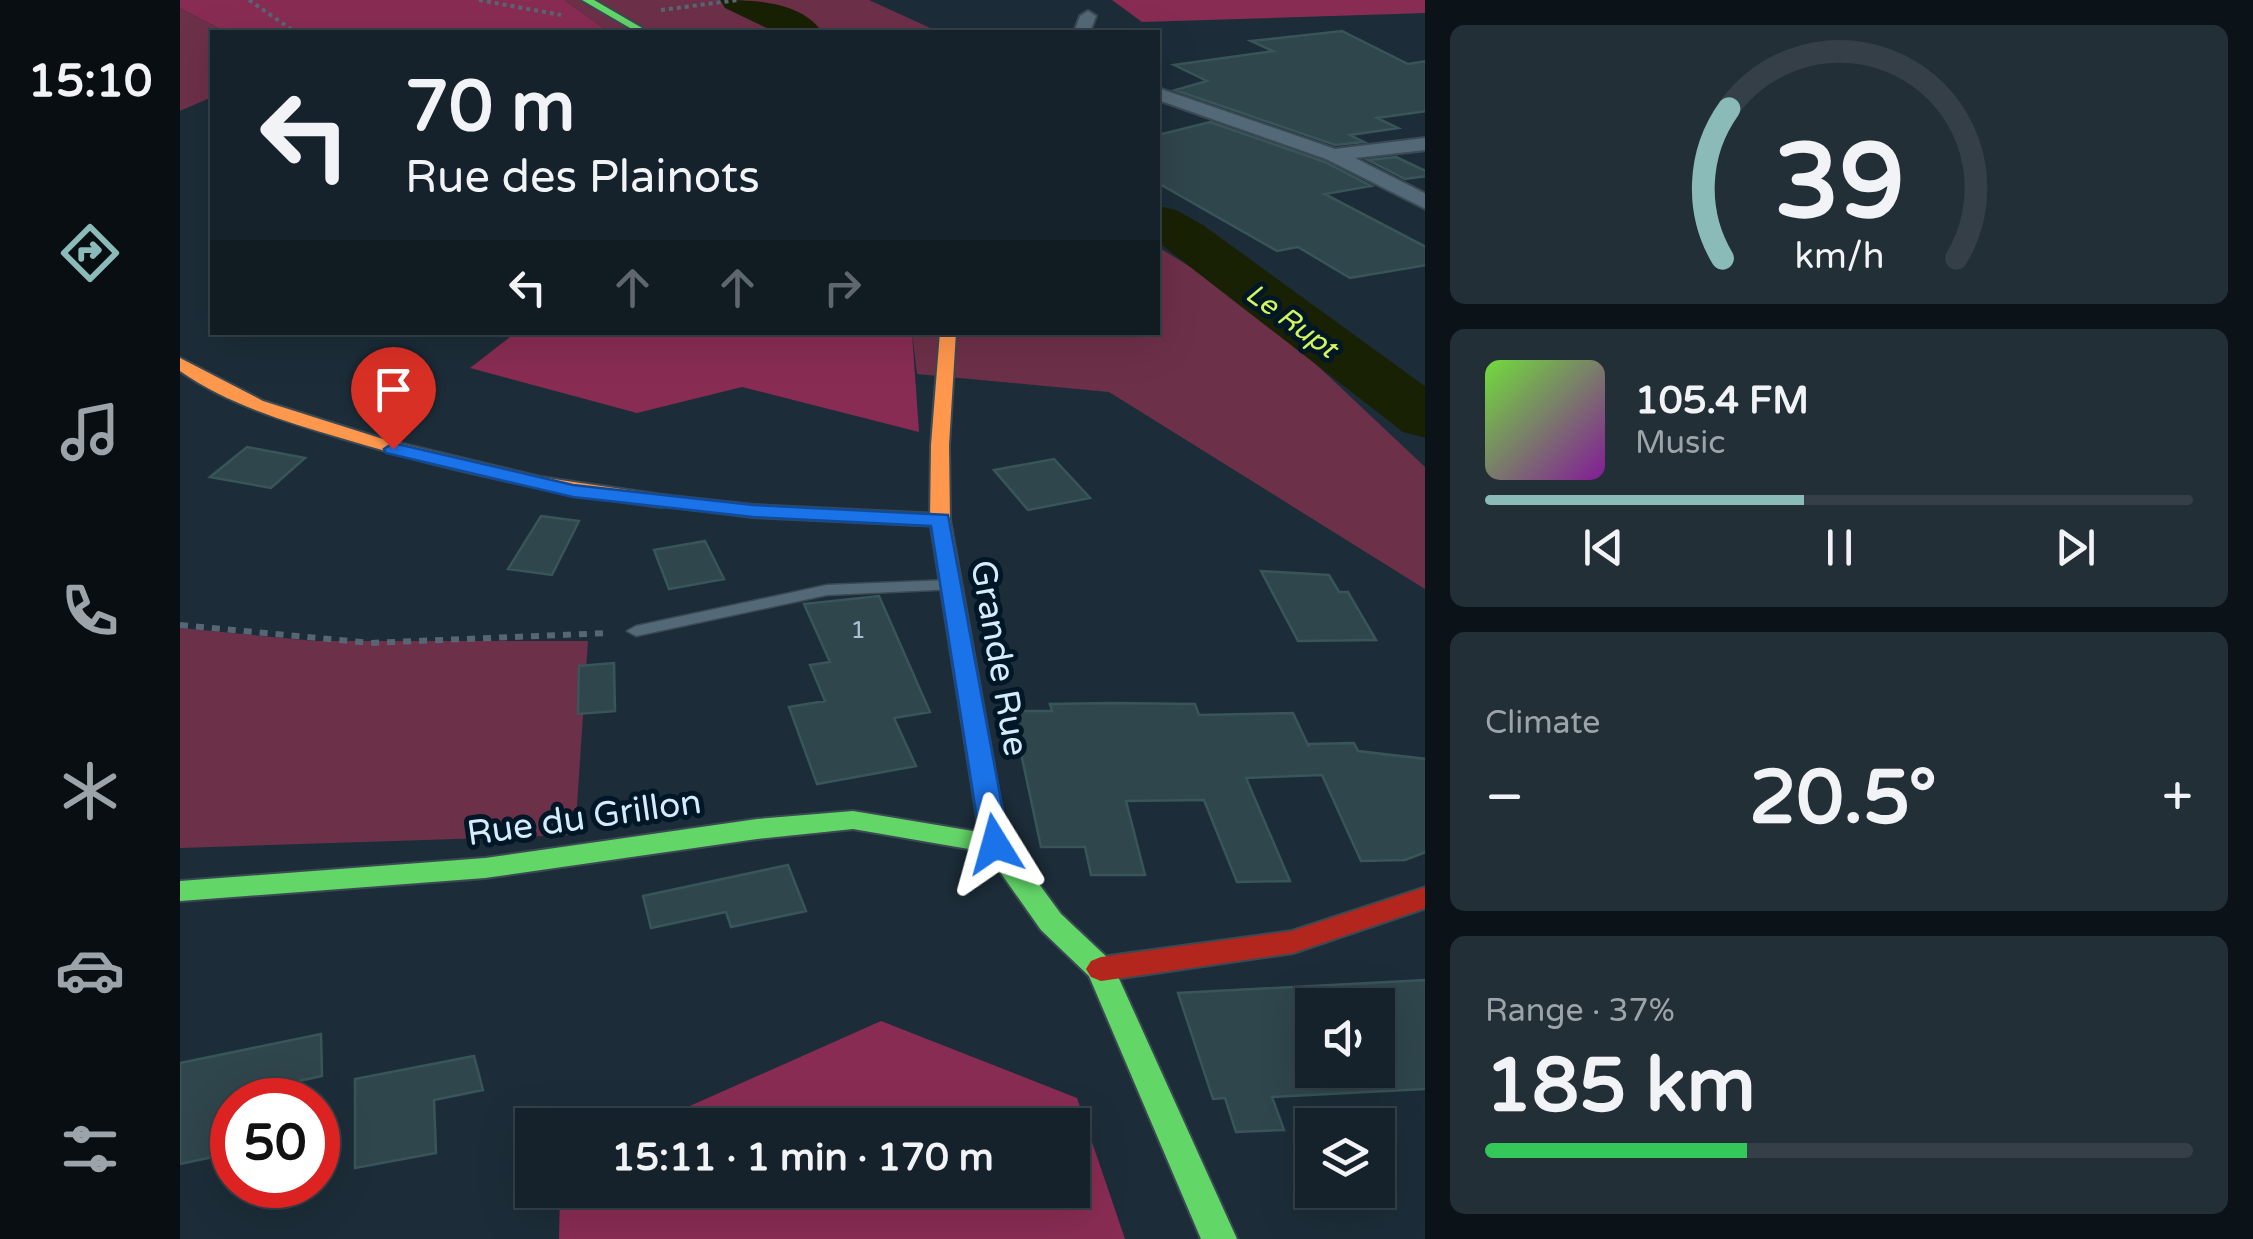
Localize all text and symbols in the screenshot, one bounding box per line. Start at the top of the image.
text: 15:10 [28,55,152,109]
text: 70 m [405,66,575,150]
icon: left [240,70,370,200]
text: 39 [1774,121,1904,246]
text: Rue des Plainots [405,151,760,205]
icon: directions [55,218,125,288]
text: km/h [1794,235,1884,278]
icon: left [500,260,555,315]
icon: ahead [605,260,660,315]
icon: ahead [710,260,765,315]
icon: right [815,260,870,315]
water label: Le Rupt [1239,276,1346,367]
pin [351,347,436,450]
icon: arrive [366,362,421,417]
text: 105.4 FM [1635,378,1809,424]
icon: music [55,397,125,467]
text: Music [1635,424,1725,462]
icon: previous [1576,520,1631,575]
icon: pause [1812,520,1867,575]
icon: next [2048,520,2103,575]
street label: Grande Rue [961,557,1037,759]
icon: phone [55,576,125,646]
house number: 1 [850,615,866,645]
text: Climate [1485,704,1600,742]
text: 20.5° [1749,753,1937,843]
icon: climate [55,756,125,826]
text: − [1485,765,1524,831]
text: + [2162,765,2193,831]
street label: Rue du Grillon [464,781,704,855]
position arrow [943,792,1047,896]
icon: car [55,935,125,1005]
map controls [1295,988,1395,1208]
button: sound [1295,988,1395,1088]
text: Range · 37% [1485,992,1675,1030]
text: 185 km [1485,1041,1756,1131]
speed limit sign: 50 [210,1078,340,1208]
button: layers [1295,1108,1395,1208]
icon: filters [55,1114,125,1184]
text: 15:11 · 1 min · 170 m [611,1135,994,1181]

